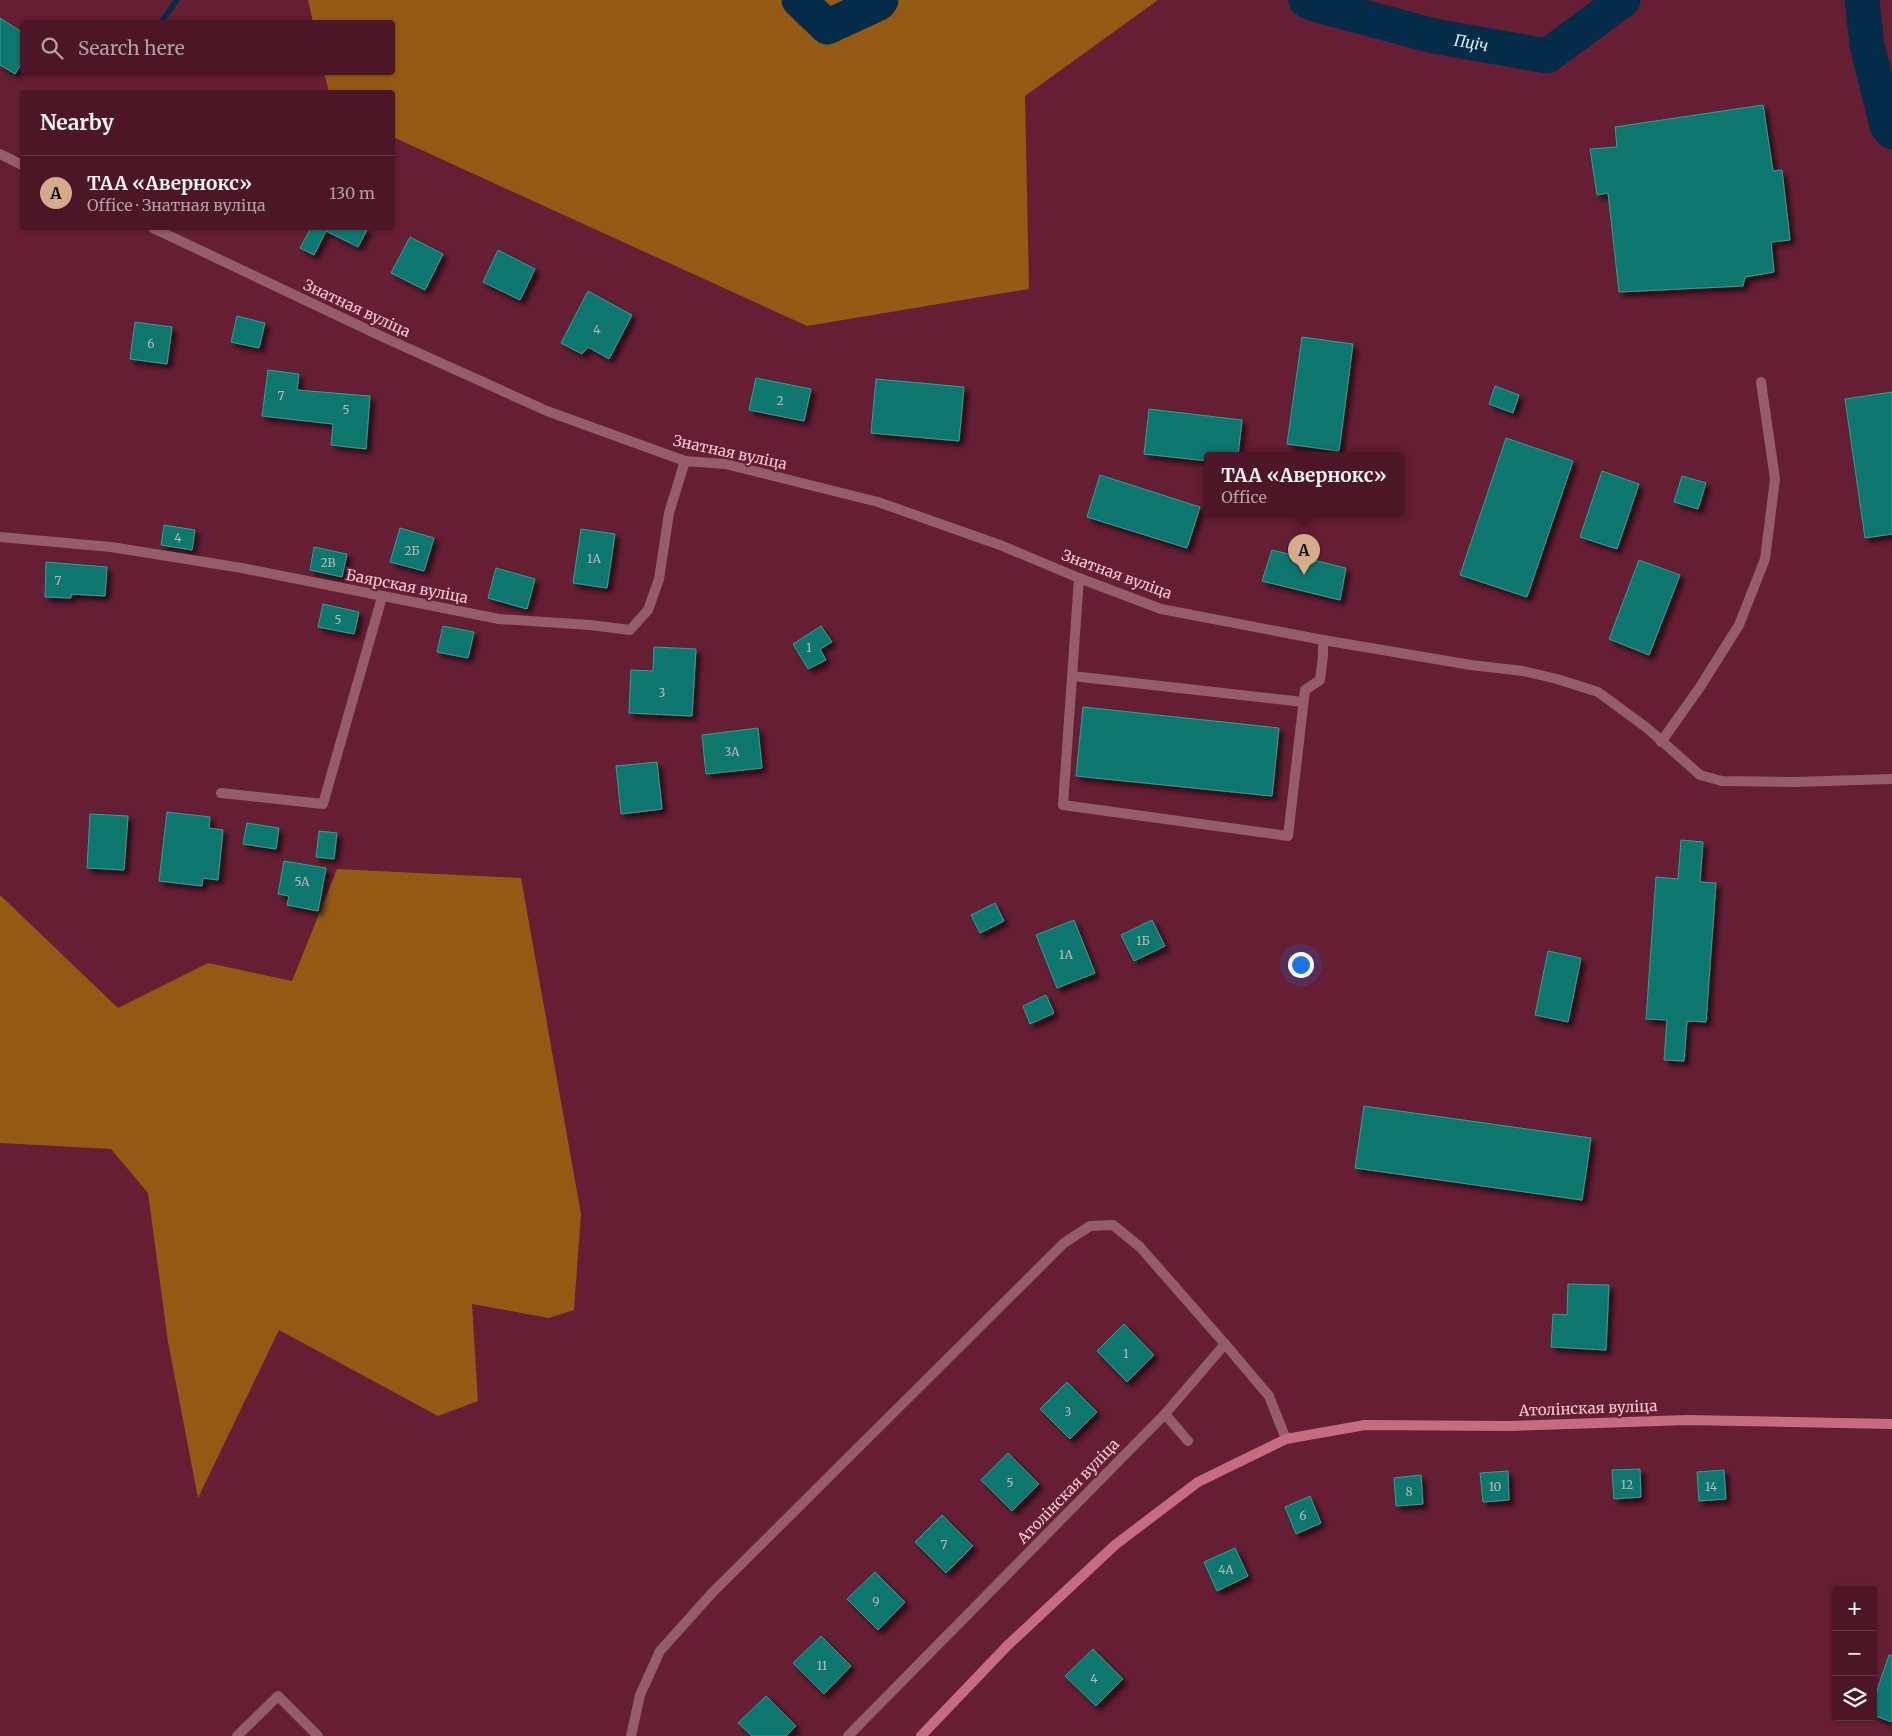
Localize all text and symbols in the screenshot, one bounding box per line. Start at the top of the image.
search box [20,20,395,75]
water label: Пціч [1453,30,1490,55]
icon: search [38,34,66,62]
text: Search here [78,36,185,60]
text: Nearby [40,109,114,136]
text: ТАА «Авернокс» [87,171,252,195]
text: A [50,183,62,203]
text: 130 m [329,183,375,203]
text: Office · Знатная вуліца [87,195,266,215]
street label: Знатная вуліца [300,275,414,341]
house number: 4 [593,322,601,337]
house number: 6 [147,336,155,351]
house number: 7 [278,388,285,403]
house number: 2 [776,393,784,408]
house number: 5 [342,402,350,417]
street label: Знатная вуліца [671,431,789,473]
popup [1204,452,1404,517]
text: ТАА «Авернокс» [1221,463,1387,487]
text: Office [1221,487,1267,507]
house number: 4 [174,530,182,545]
pin: A [1288,534,1320,575]
house number: 2Б [404,543,420,558]
street label: Знатная вуліца [1059,545,1175,603]
house number: 1А [587,551,602,566]
house number: 2В [320,555,336,570]
street label: Баярская вуліца [344,565,470,607]
house number: 7 [55,573,62,588]
house number: 5 [334,612,342,627]
house number: 1 [806,640,812,655]
house number: 3 [659,685,666,700]
house number: 3А [724,744,740,759]
house number: 5А [294,874,310,889]
house number: 1Б [1136,933,1150,948]
house number: 1А [1059,947,1074,962]
your location [1288,952,1314,978]
house number: 1 [1123,1346,1129,1361]
street label: Атолінская вуліца [1517,1396,1658,1420]
house number: 3 [1065,1404,1072,1419]
street label: Атолінская вуліца [1012,1435,1123,1548]
house number: 5 [1006,1475,1014,1490]
house number: 12 [1621,1477,1633,1492]
house number: 10 [1489,1479,1502,1494]
house number: 14 [1705,1479,1718,1494]
house number: 8 [1405,1484,1413,1499]
house number: 6 [1299,1508,1307,1523]
house number: 7 [941,1537,948,1552]
house number: 4А [1218,1562,1234,1577]
map controls [1832,1586,1877,1721]
button: + [1832,1586,1877,1631]
house number: 9 [872,1594,880,1609]
button: − [1832,1631,1877,1676]
house number: 11 [817,1658,828,1673]
house number: 4 [1090,1671,1098,1686]
button: layers [1832,1676,1877,1721]

